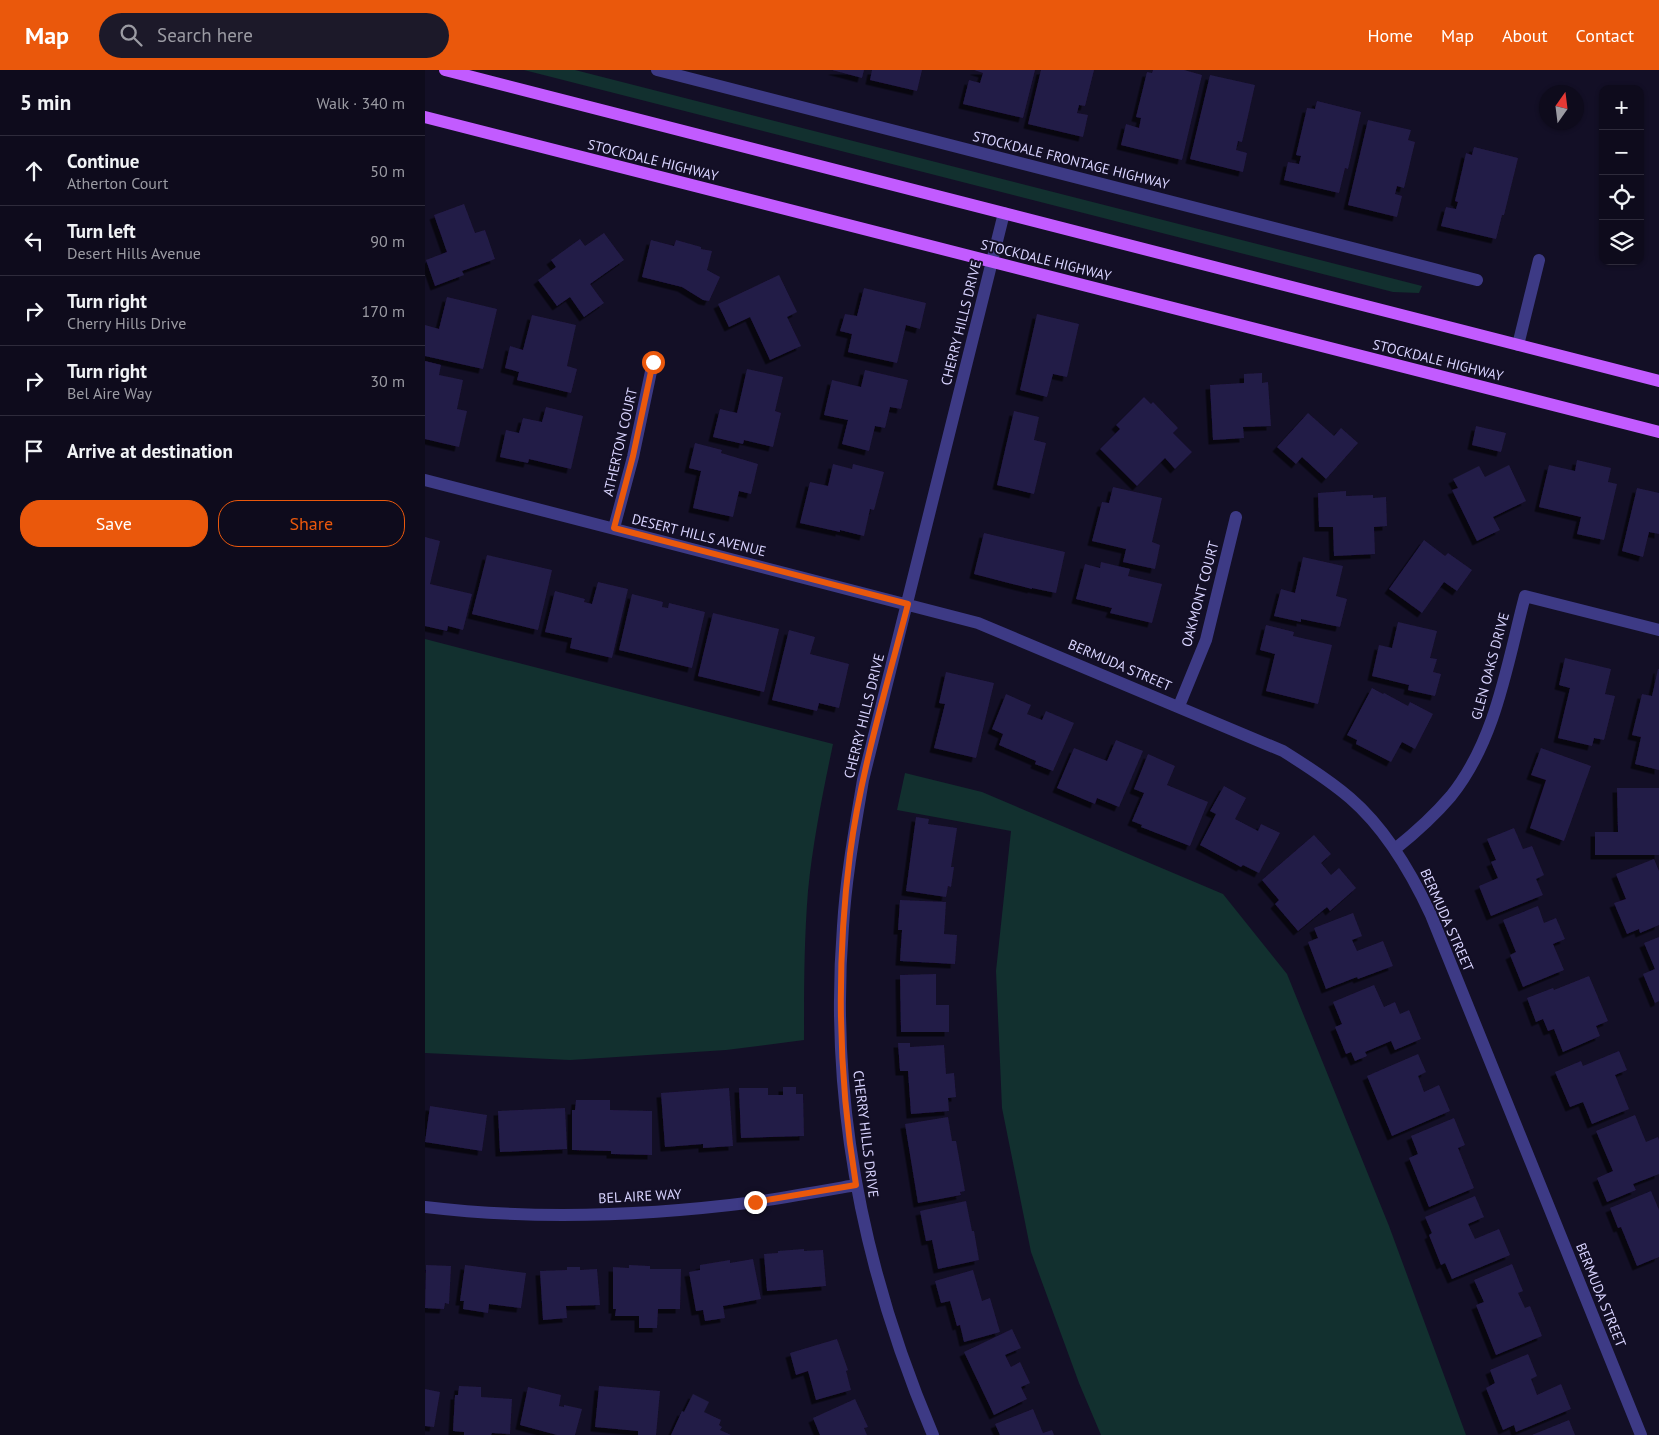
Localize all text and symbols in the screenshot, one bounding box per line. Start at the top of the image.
search box [99,13,449,58]
text: Map [25,20,69,51]
icon: search [117,21,145,49]
text: Search here [157,23,253,47]
text: Home [1367,24,1413,47]
text: Map [1441,24,1474,47]
text: About [1502,24,1548,47]
text: Contact [1576,24,1634,47]
north arrow [1539,85,1584,130]
map controls [1599,85,1644,265]
button: + [1599,85,1644,130]
text: 5 min [20,89,71,116]
text: Walk · 340 m [316,93,405,113]
street label: STOCKDALE FRONTAGE HIGHWAY [971,127,1171,193]
button: − [1599,130,1644,175]
street label: STOCKDALE HIGHWAY [586,135,720,185]
text: Continue [67,149,139,173]
icon: ahead [20,157,48,185]
text: 50 m [370,161,405,181]
text: Atherton Court [67,173,168,193]
button: locate [1599,175,1644,220]
text: Turn left [67,219,136,243]
button: layers [1599,220,1644,265]
icon: left [20,227,48,255]
text: 90 m [370,231,405,251]
street label: STOCKDALE HIGHWAY [979,235,1113,285]
text: Desert Hills Avenue [67,243,201,263]
street label: CHERRY HILLS DRIVE [937,259,985,387]
text: Turn right [67,289,147,313]
icon: right [20,297,48,325]
text: 170 m [362,301,405,321]
text: Cherry Hills Drive [67,313,186,333]
street label: STOCKDALE HIGHWAY [1371,335,1505,385]
route start [642,351,665,374]
text: Turn right [67,359,147,383]
icon: right [20,367,48,395]
text: 30 m [370,371,405,391]
text: Bel Aire Way [67,383,152,403]
street label: ATHERTON COURT [599,386,641,498]
icon: arrive [20,437,48,465]
text: Arrive at destination [67,439,233,463]
button: Save [20,500,208,547]
button: Share [218,500,405,547]
street label: DESERT HILLS AVENUE [630,510,768,560]
street label: OAKMONT COURT [1177,539,1223,649]
street label: GLEN OAKS DRIVE [1467,610,1513,722]
street label: BERMUDA STREET [1066,635,1175,695]
street label: CHERRY HILLS DRIVE [840,652,888,780]
street label: BERMUDA STREET [1416,866,1478,974]
street label: CHERRY HILLS DRIVE [849,1069,883,1199]
street label: BEL AIRE WAY [598,1185,682,1207]
route end [744,1191,767,1214]
street label: BERMUDA STREET [1572,1240,1630,1350]

